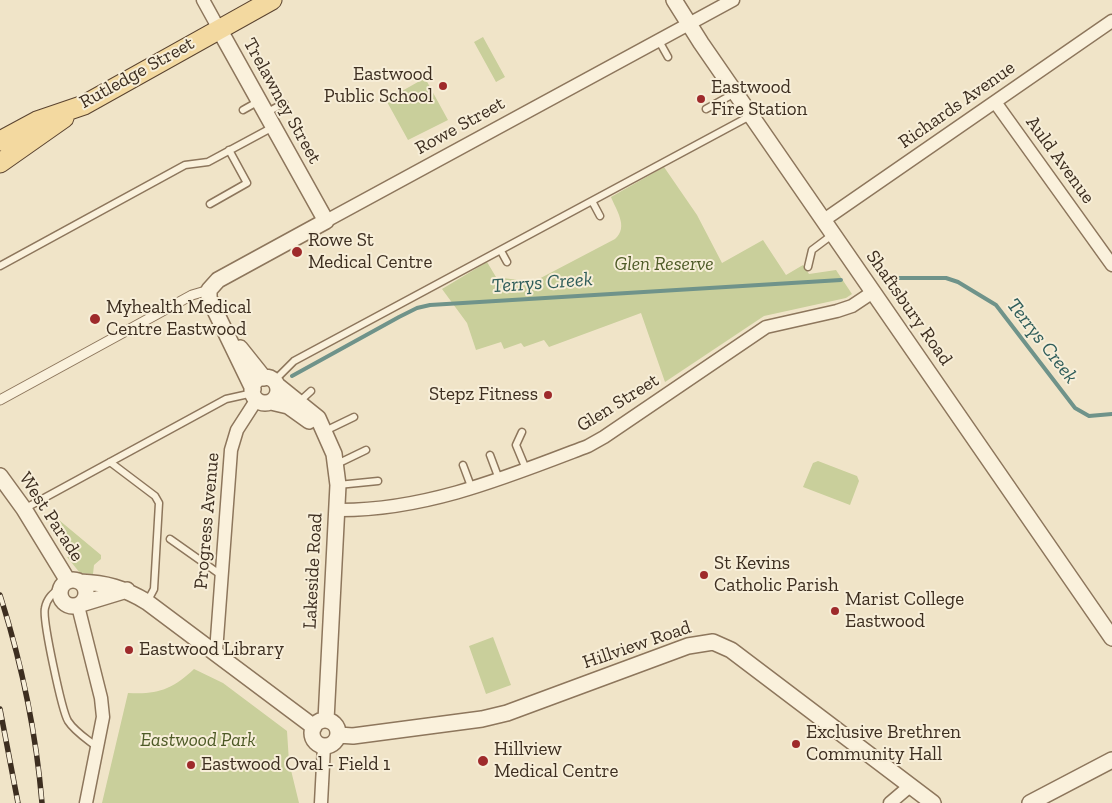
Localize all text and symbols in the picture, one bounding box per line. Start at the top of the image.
street label: Rutledge Street [76,32,198,114]
street label: Trelawney Street [238,34,326,168]
street label: Richards Avenue [894,56,1020,154]
place label: Eastwood Public School [324,64,433,108]
place label: Eastwood Fire Station [711,77,808,121]
marker: Eastwood Public School [437,80,449,92]
street label: Rowe Street [411,92,509,160]
marker: Eastwood Fire Station [695,93,707,105]
street label: Auld Avenue [1021,112,1099,208]
place label: Rowe St Medical Centre [308,230,432,274]
marker: Rowe St Medical Centre [290,245,304,259]
street label: Shaftsbury Road [861,246,957,370]
park label: Glen Reserve [614,254,714,276]
water label: Terrys Creek [491,267,593,299]
water label: Terrys Creek [1001,294,1083,388]
place label: Myhealth Medical Centre Eastwood [106,297,251,341]
marker: Myhealth Medical Centre Eastwood [88,312,102,326]
street label: Glen Street [573,369,663,437]
place label: Stepz Fitness [429,384,538,406]
marker: Stepz Fitness [542,389,554,401]
street label: Progress Avenue [190,452,224,590]
street label: West Parade [14,468,88,566]
street label: Lakeside Road [299,512,327,630]
place label: St Kevins Catholic Parish [714,553,839,597]
marker: St Kevins Catholic Parish [698,569,710,581]
place label: Marist College Eastwood [845,589,964,633]
marker: Marist College Eastwood [829,605,841,617]
street label: Hillview Road [580,616,694,674]
place label: Eastwood Library [139,639,284,661]
marker: Eastwood Library [123,644,135,656]
place label: Exclusive Brethren Community Hall [806,722,961,766]
park label: Eastwood Park [140,730,256,752]
marker: Exclusive Brethren Community Hall [790,738,802,750]
place label: Hillview Medical Centre [494,739,618,783]
place label: Eastwood Oval - Field 1 [201,754,390,776]
marker: Hillview Medical Centre [476,754,490,768]
marker: Eastwood Oval - Field 1 [185,759,197,771]

